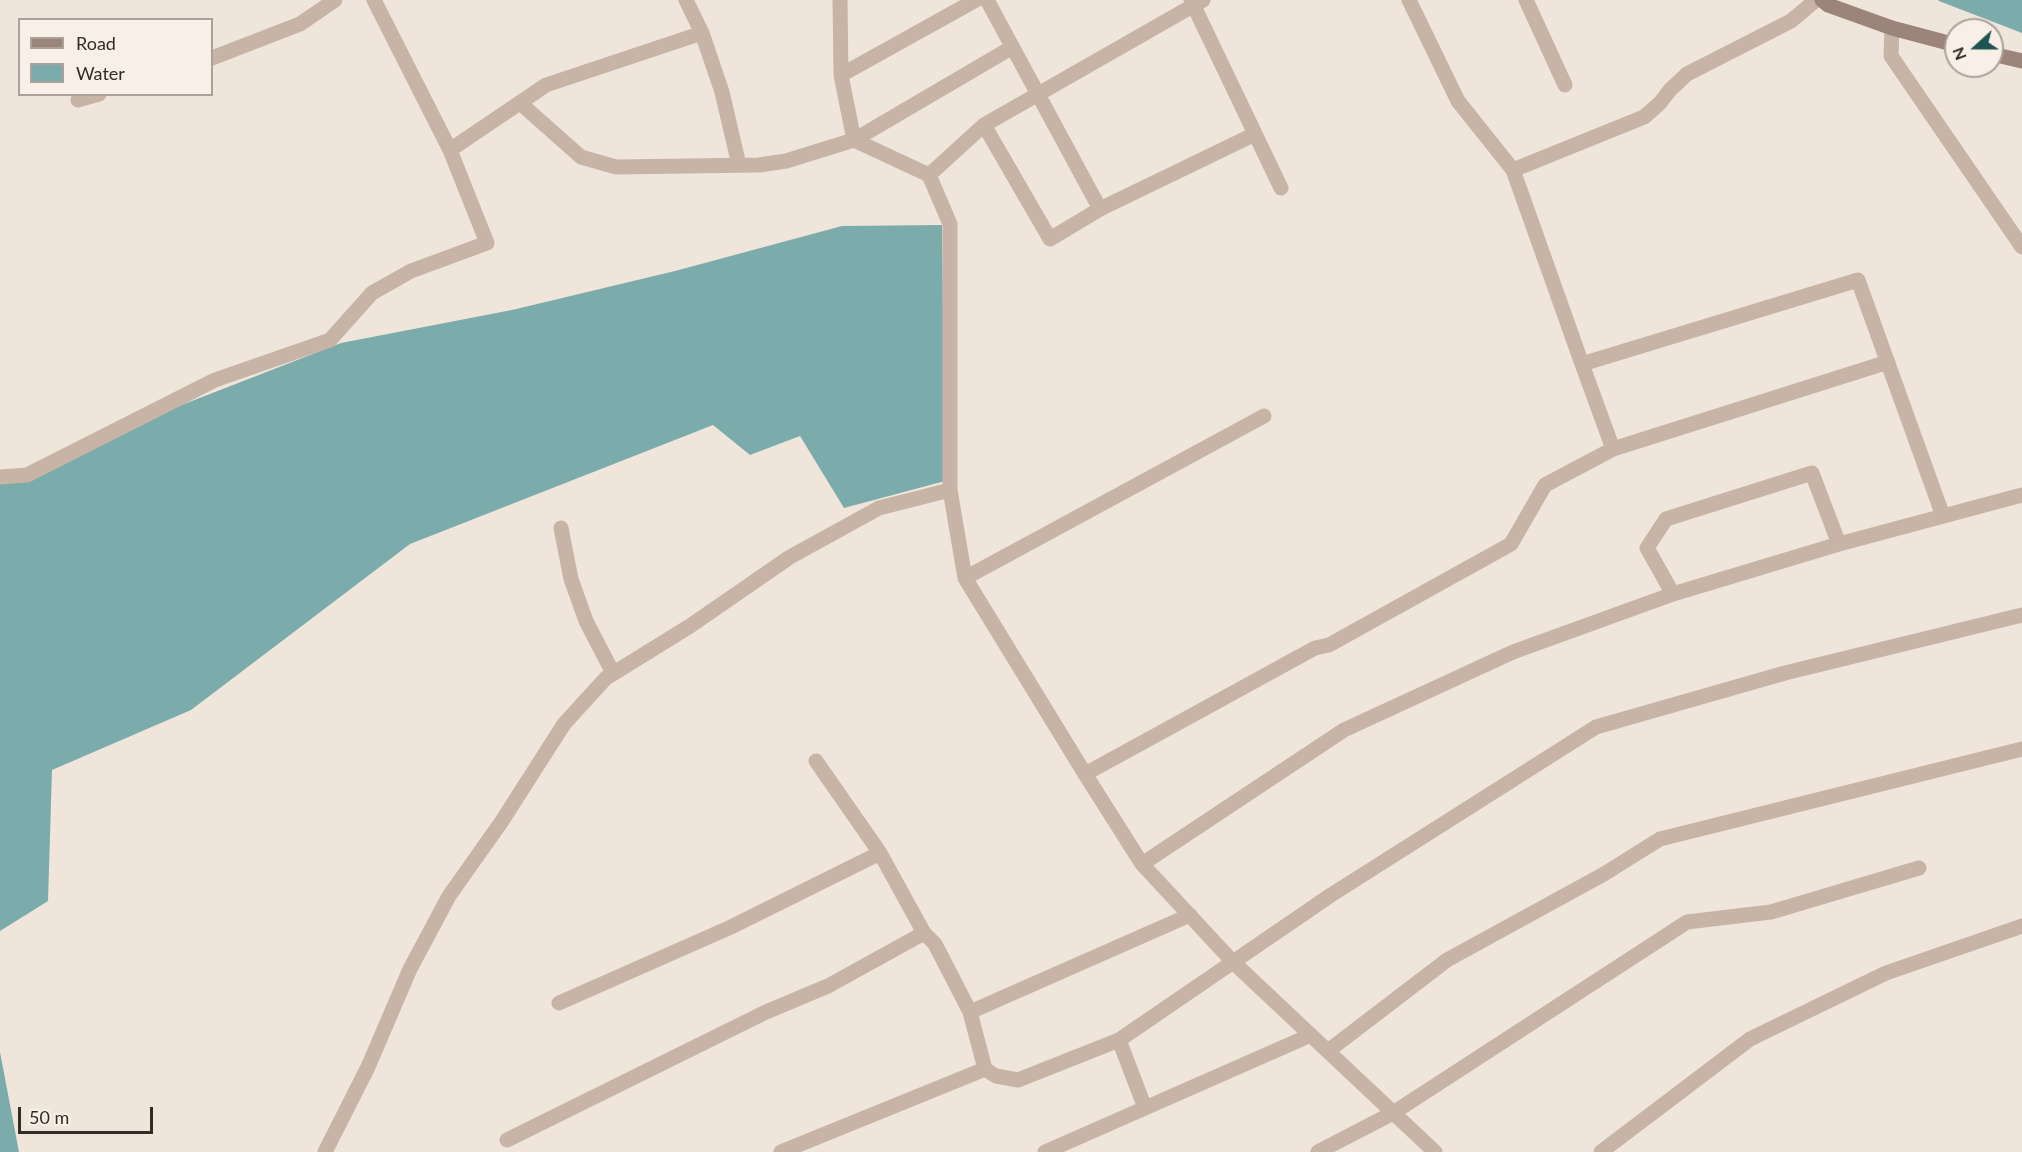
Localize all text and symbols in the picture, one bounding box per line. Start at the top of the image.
legend [18,18,213,96]
north arrow [1944,18,2004,78]
text: Road [76,32,116,54]
text: N [1948,45,1970,63]
text: Water [76,62,125,84]
scale bar [21,1095,156,1133]
text: 50 m [29,1106,69,1128]

